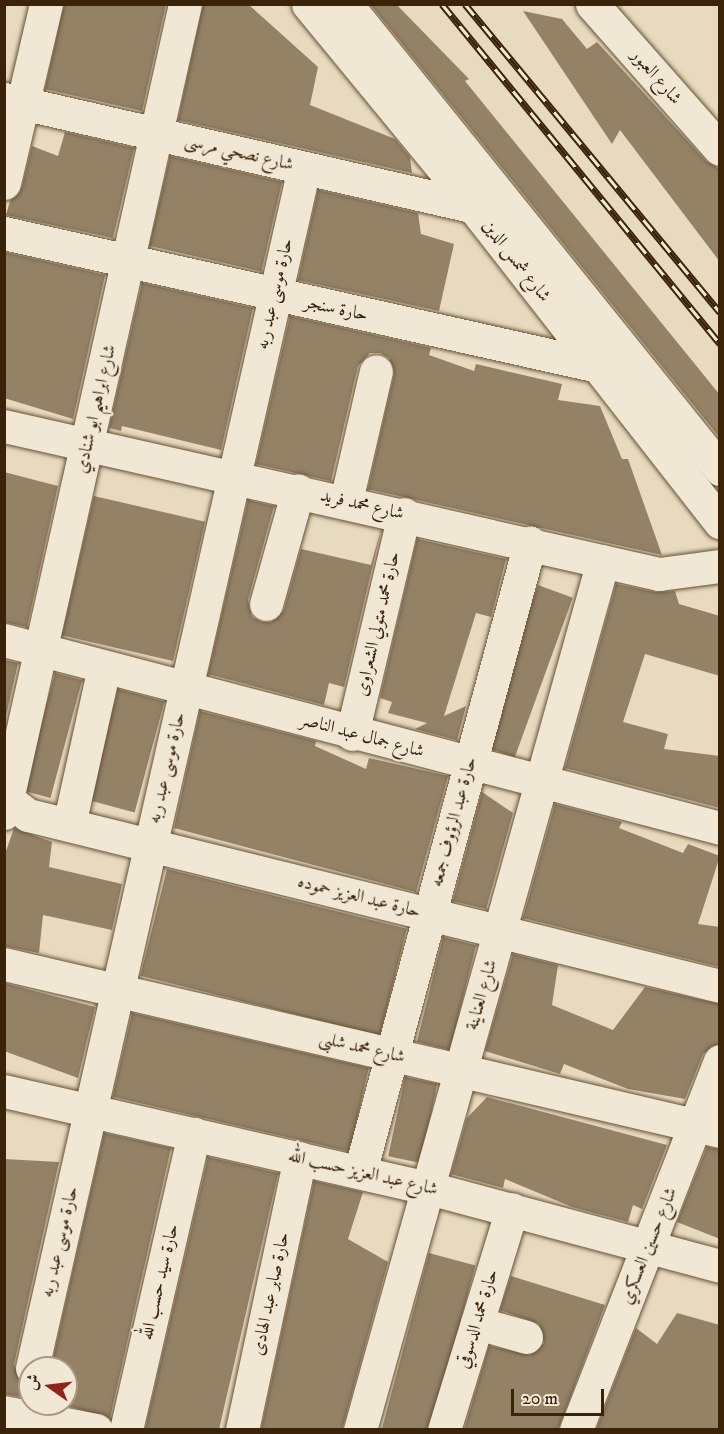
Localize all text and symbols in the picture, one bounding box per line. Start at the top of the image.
street label: شارع العبور [626,45,686,109]
street label: شارع نصحي مرسى [183,130,295,176]
street label: شارع شمس الدين [477,215,555,307]
street label: حارة موسى عبد ربه [252,236,298,352]
street label: حارة سنجر [302,292,370,326]
street label: شارع ابراهيم ابو شنادي [71,342,121,476]
street label: شارع محمد فريد [318,485,406,525]
street label: حارة محمد متولي الشعراوى [351,550,405,698]
street label: شارع جمال عبد الناصر [298,709,426,763]
street label: حارة موسى عبد ربه [144,710,190,826]
street label: حارة عبد الرؤوف جمعه [426,755,482,889]
street label: حارة عبد العزيز حموده [295,871,423,923]
street label: شارع العناينة [462,957,502,1033]
street label: شارع محمد شلبى [317,1028,407,1068]
street label: شارع عبد العزيز حسب الله [286,1145,440,1201]
street label: حارة موسى عبد ربه [37,1184,83,1300]
street label: شارع حسين العسكري [616,1184,682,1308]
street label: حارة سيد حسب الله [136,1222,184,1342]
street label: حارة صابر عبد الهادى [247,1230,295,1358]
street label: حارة محمد الدسوقي [453,1267,503,1371]
north arrow [18,1356,78,1416]
text: ش [21,1372,44,1392]
scale bar [514,1377,607,1415]
text: 20 m [522,1388,558,1410]

